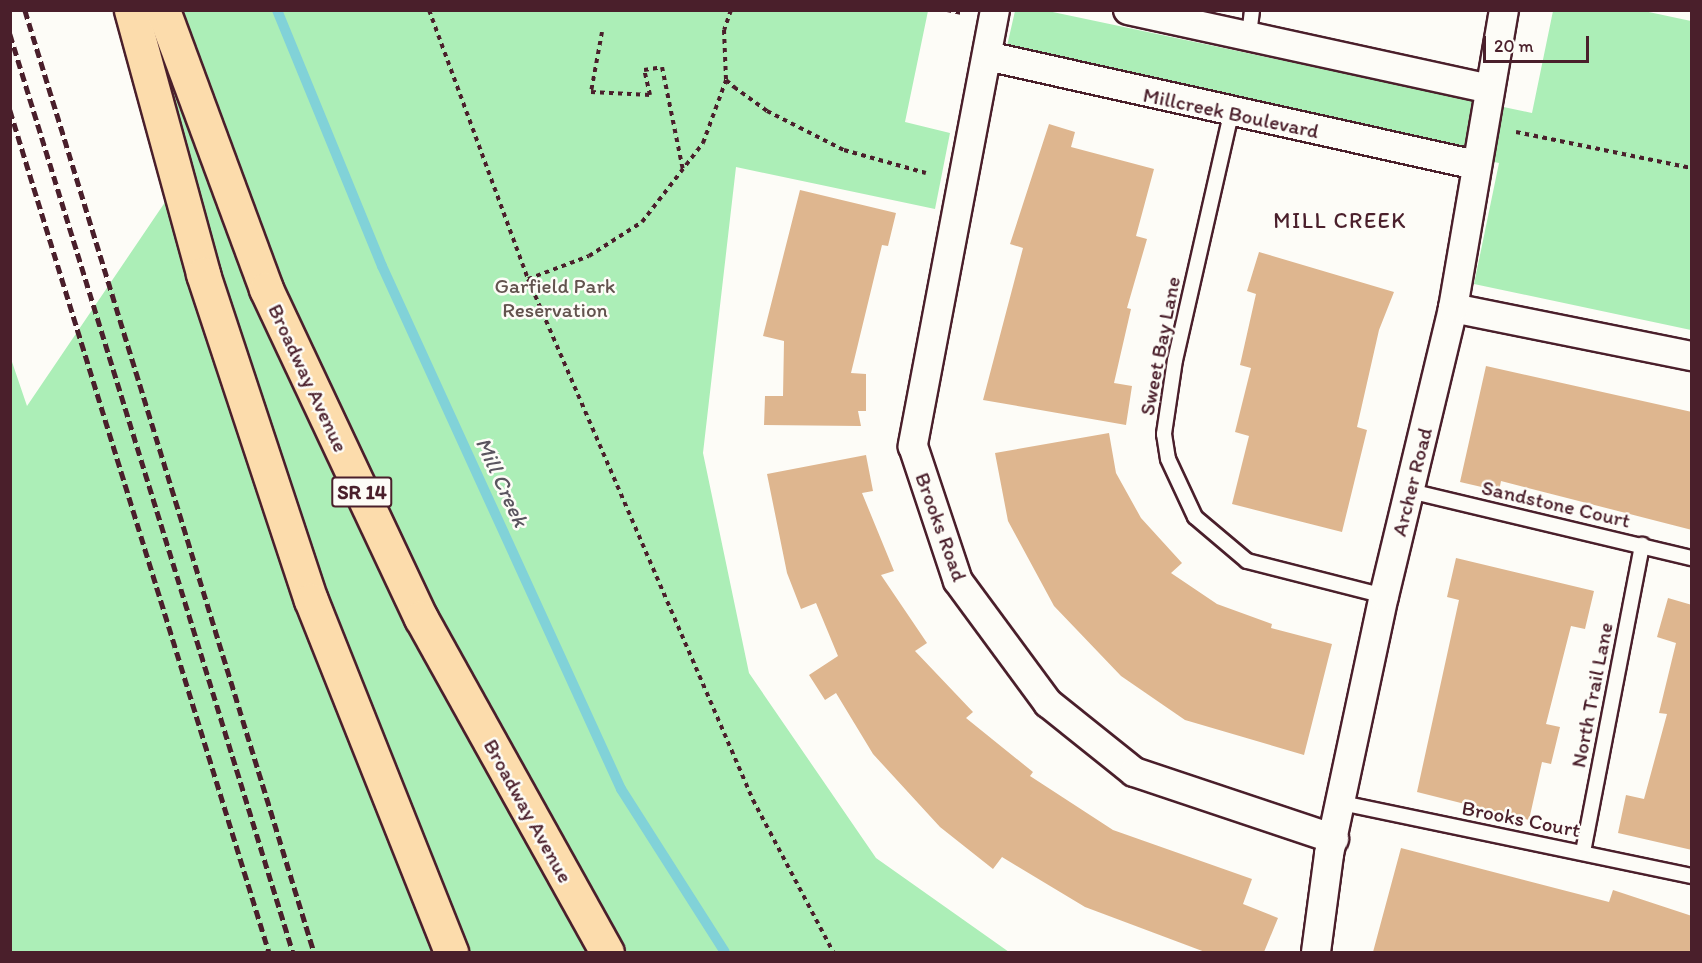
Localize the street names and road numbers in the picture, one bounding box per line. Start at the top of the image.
street label: Millcreek Boulevard [1140,82,1322,144]
street label: Sweet Bay Lane [1134,274,1186,418]
street label: Broadway Avenue [263,300,353,456]
street label: Archer Road [1386,425,1438,539]
street label: Brooks Road [910,469,972,585]
road number: SR 14 [330,475,394,509]
street label: Sandstone Court [1479,475,1633,533]
street label: North Trail Lane [1566,621,1618,769]
street label: Broadway Avenue [478,735,578,887]
street label: Brooks Court [1460,795,1582,843]

